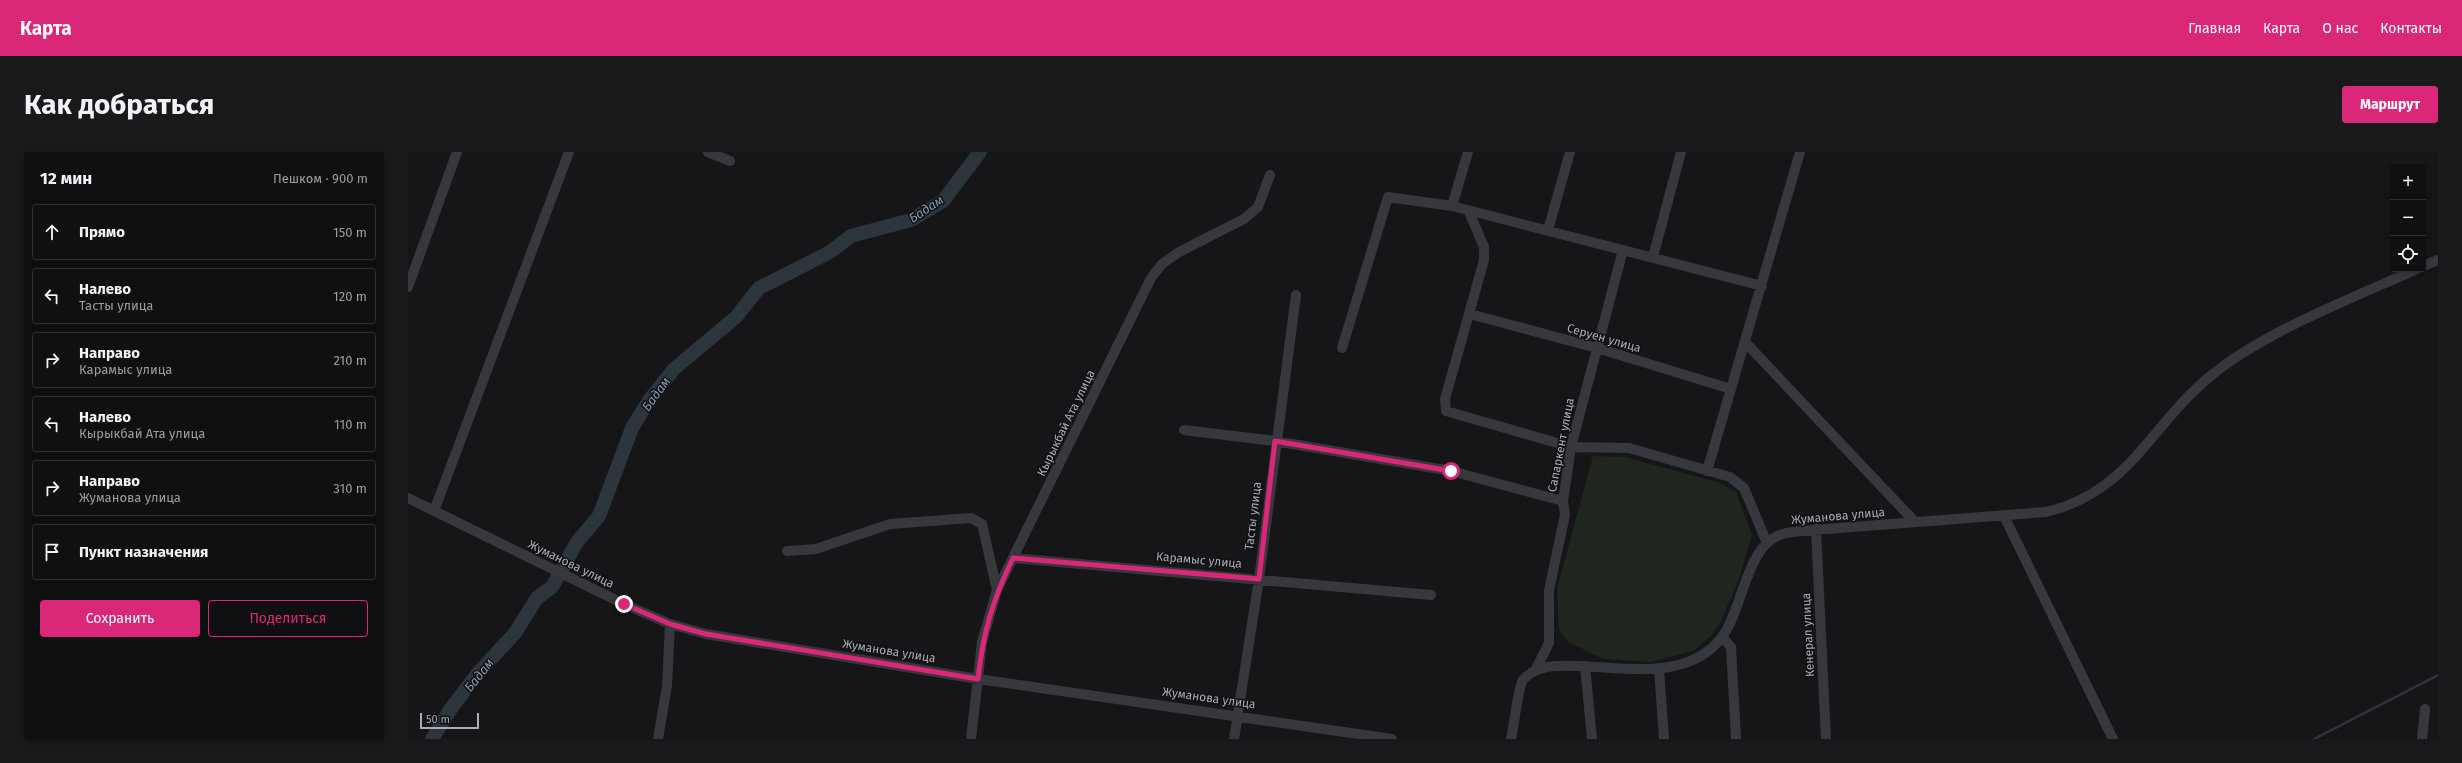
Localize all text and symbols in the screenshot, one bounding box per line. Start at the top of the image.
text: Карта [20,17,72,40]
text: Главная [2188,20,2241,37]
text: Карта [2263,20,2300,37]
text: О нас [2322,20,2358,37]
text: Контакты [2380,20,2442,37]
button: Маршрут [2342,86,2438,123]
text: Как добраться [24,88,214,121]
map controls [2390,164,2426,272]
button: + [2390,164,2426,200]
text: 12 мин [40,168,92,189]
text: Пешком · 900 m [273,171,368,186]
water label: Бадам [906,192,946,226]
button: − [2390,200,2426,236]
icon: ahead [41,221,63,243]
text: Прямо [79,223,125,241]
text: 150 m [333,225,367,240]
button: locate [2390,236,2426,272]
text: Налево [79,280,131,298]
icon: left [41,285,63,307]
text: 120 m [333,289,367,304]
text: Тасты улица [79,298,153,313]
street label: Серуен улица [1565,321,1643,355]
text: Направо [79,344,140,362]
icon: right [41,349,63,371]
text: 210 m [333,353,367,368]
text: Карамыс улица [79,362,172,377]
street label: Кырыкбай Ата улица [1034,368,1098,478]
water label: Бадам [639,374,673,414]
street label: Сапаркент улица [1545,397,1577,493]
text: Налево [79,408,131,426]
icon: left [41,413,63,435]
text: 110 m [334,417,367,432]
text: Кырыкбай Ата улица [79,426,205,441]
route start [1442,462,1460,480]
text: Направо [79,472,140,490]
icon: right [41,477,63,499]
text: 310 m [333,481,367,496]
street label: Тасты улица [1242,481,1264,551]
text: Жуманова улица [79,490,181,505]
street label: Жуманова улица [1791,505,1885,527]
street label: Жуманова улица [526,537,616,591]
icon: arrive [41,541,63,563]
text: Пункт назначения [79,543,208,561]
street label: Карамыс улица [1155,549,1243,571]
street label: Кенерал улица [1799,593,1817,677]
route end [615,595,633,613]
button: Сохранить [40,600,200,637]
button: Поделиться [208,600,368,637]
street label: Жуманова улица [841,637,937,665]
water label: Бадам [461,655,497,695]
street label: Жуманова улица [1161,685,1257,711]
scale bar [420,711,479,730]
text: 50 m [426,713,450,726]

